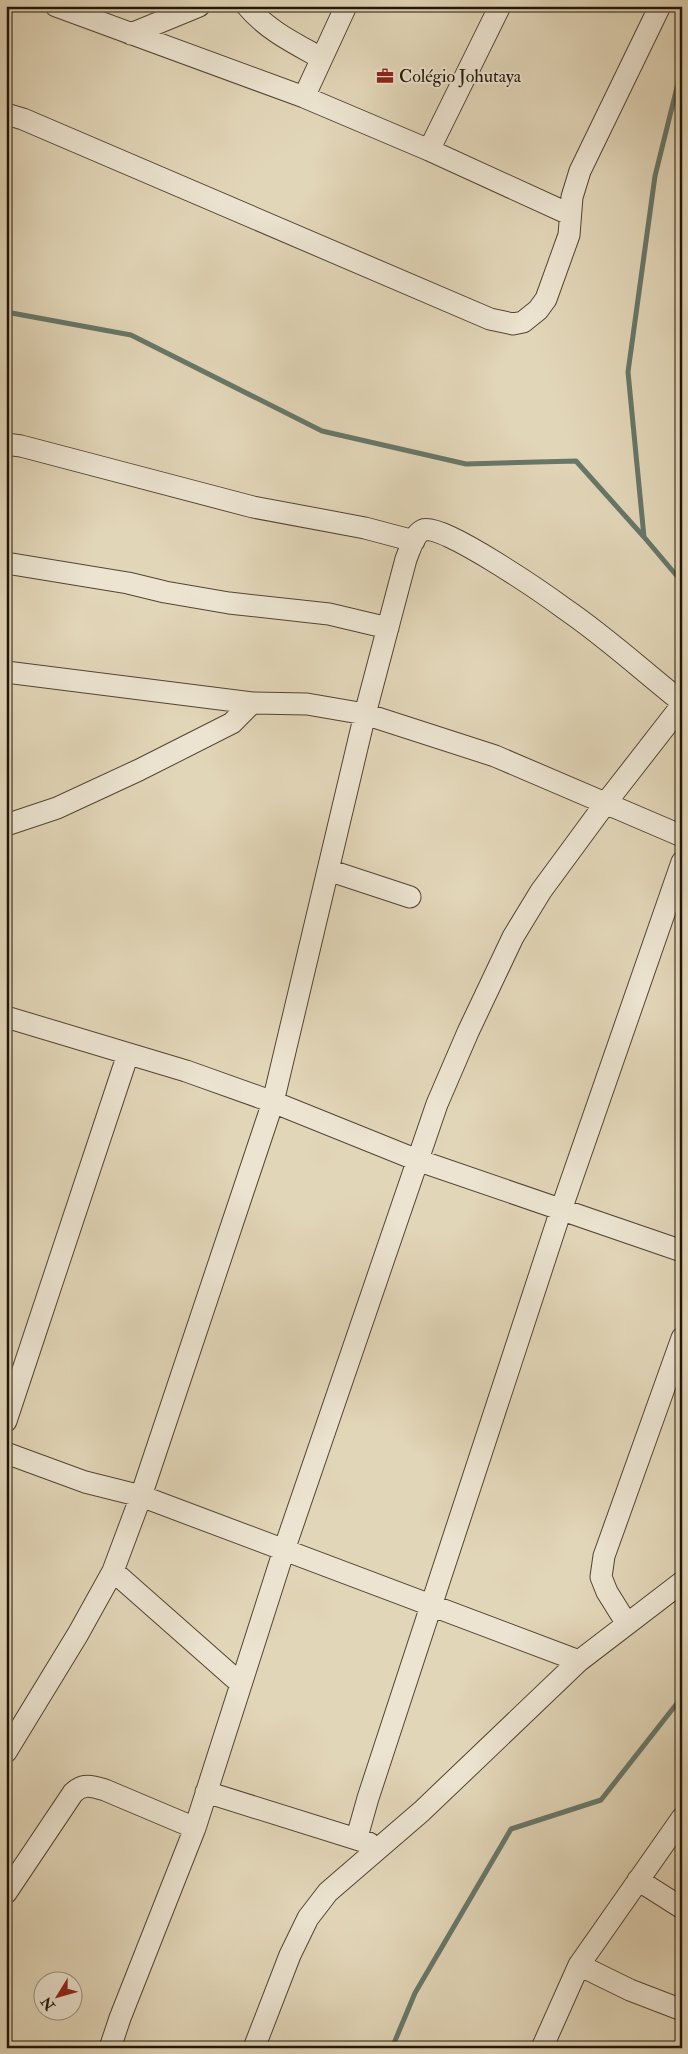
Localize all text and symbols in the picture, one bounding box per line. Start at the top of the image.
place label: Colégio Johutaya [399,65,522,88]
office icon: Colégio Johutaya [375,66,395,86]
north arrow [32,1972,82,2022]
text: N [37,1993,59,2014]

